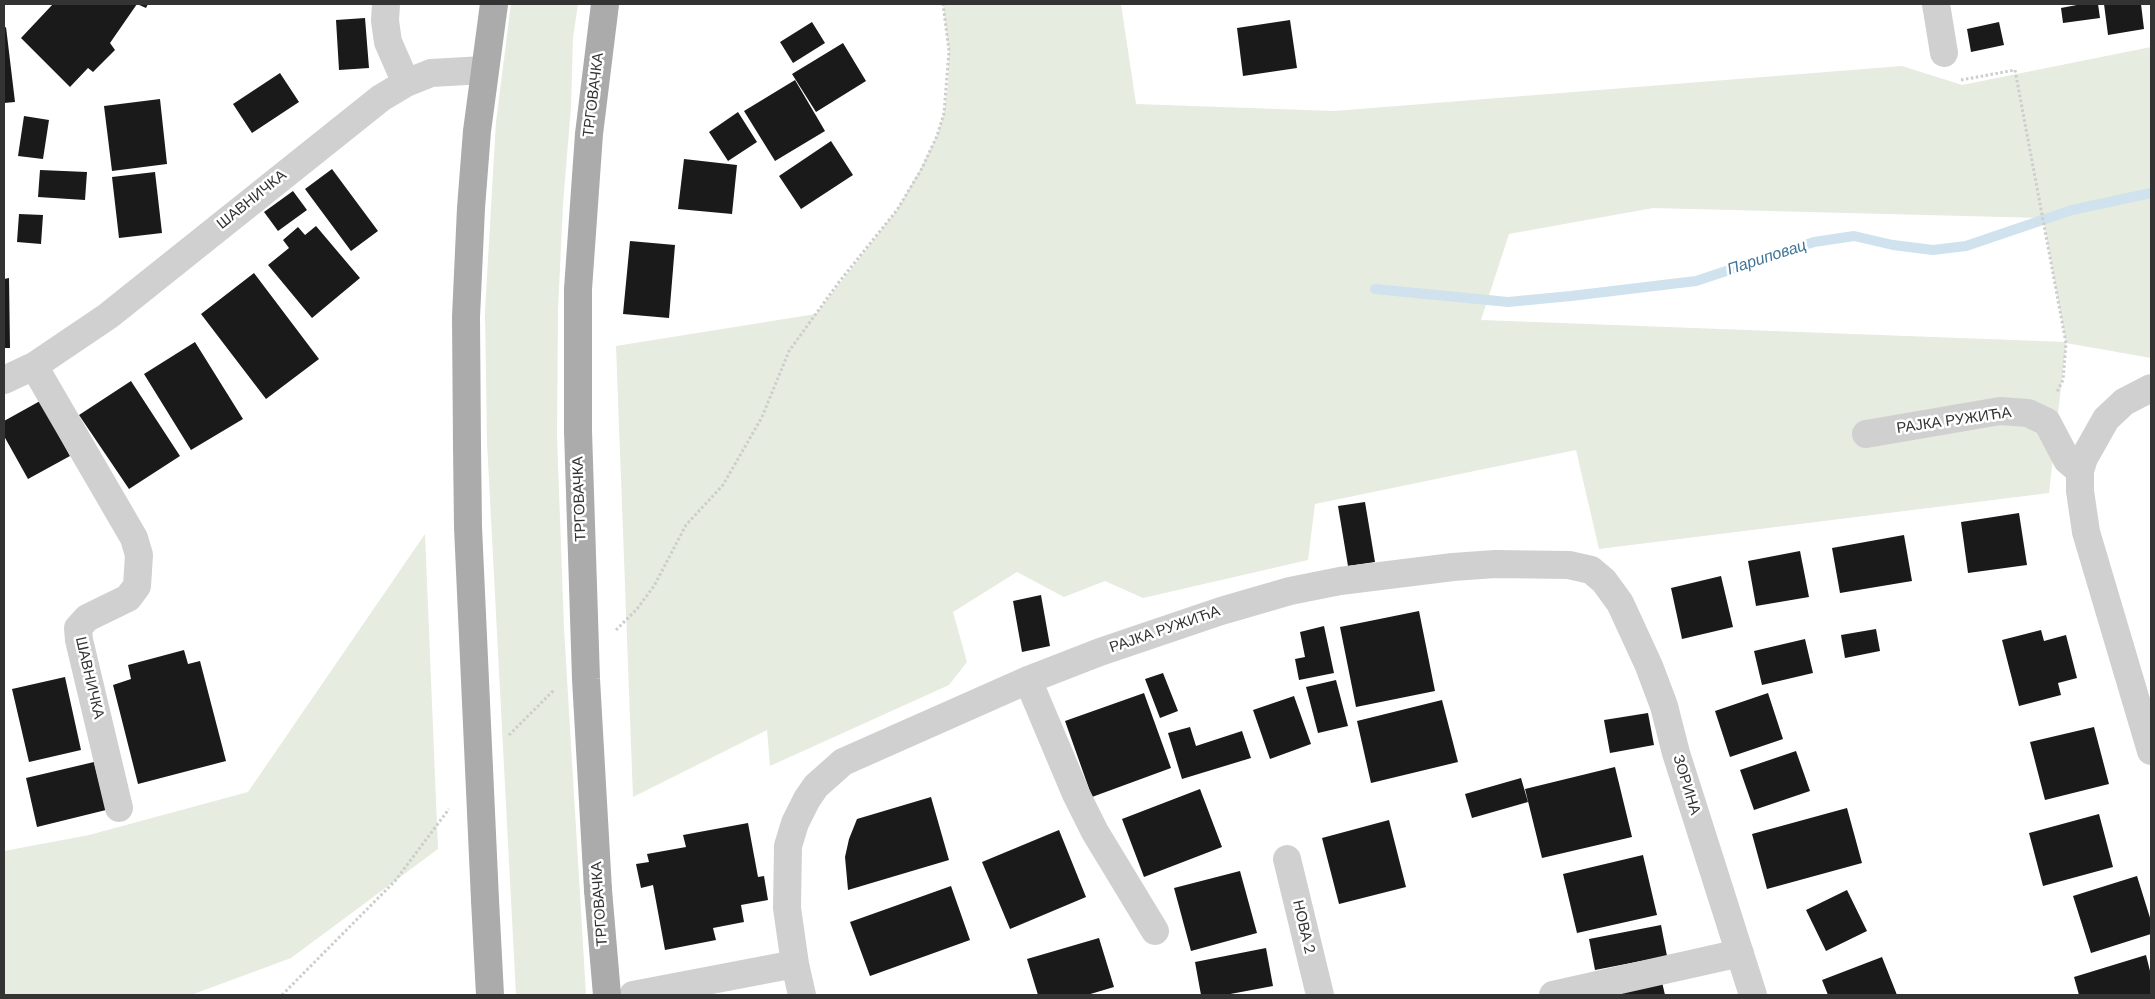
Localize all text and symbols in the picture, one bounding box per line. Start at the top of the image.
street label: ТРГОВАЧКА [580,52,608,138]
street label: ШАВНИЧКА [214,167,290,233]
water label: Париповац [1725,236,1809,280]
street label: РАЈКА РУЖИЋА [1895,404,2013,438]
street label: ТРГОВАЧКА [570,456,590,542]
street label: РАЈКА РУЖИЋА [1107,603,1223,657]
street label: ШАВНИЧКА [71,635,107,721]
street label: ЗОРИНА [1668,753,1704,817]
street label: ТРГОВАЧКА [588,861,612,947]
street label: НОВА 2 [1288,898,1318,956]

